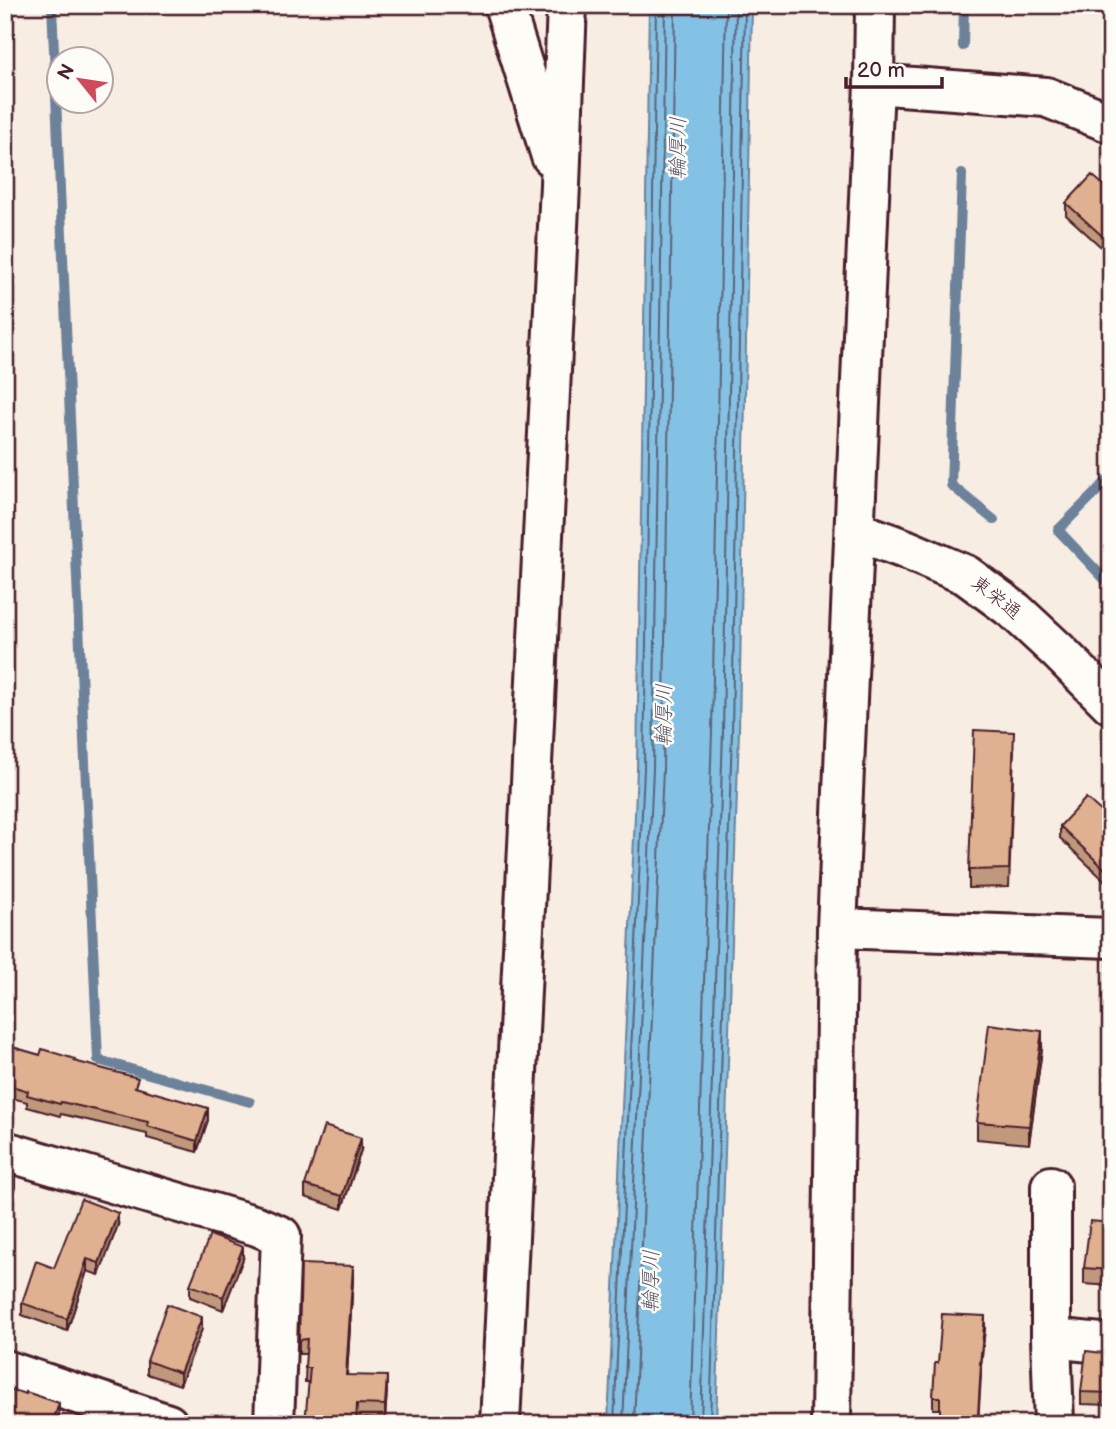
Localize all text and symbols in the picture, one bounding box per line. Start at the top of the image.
north arrow [46,46,116,116]
scale bar [846,46,943,90]
text: 20 m [857,58,905,83]
text: N [53,60,80,84]
water label: 輪厚川 [665,116,691,180]
street label: 東栄通 [966,571,1026,625]
water label: 輪厚川 [651,683,677,747]
water label: 輪厚川 [638,1249,664,1313]

